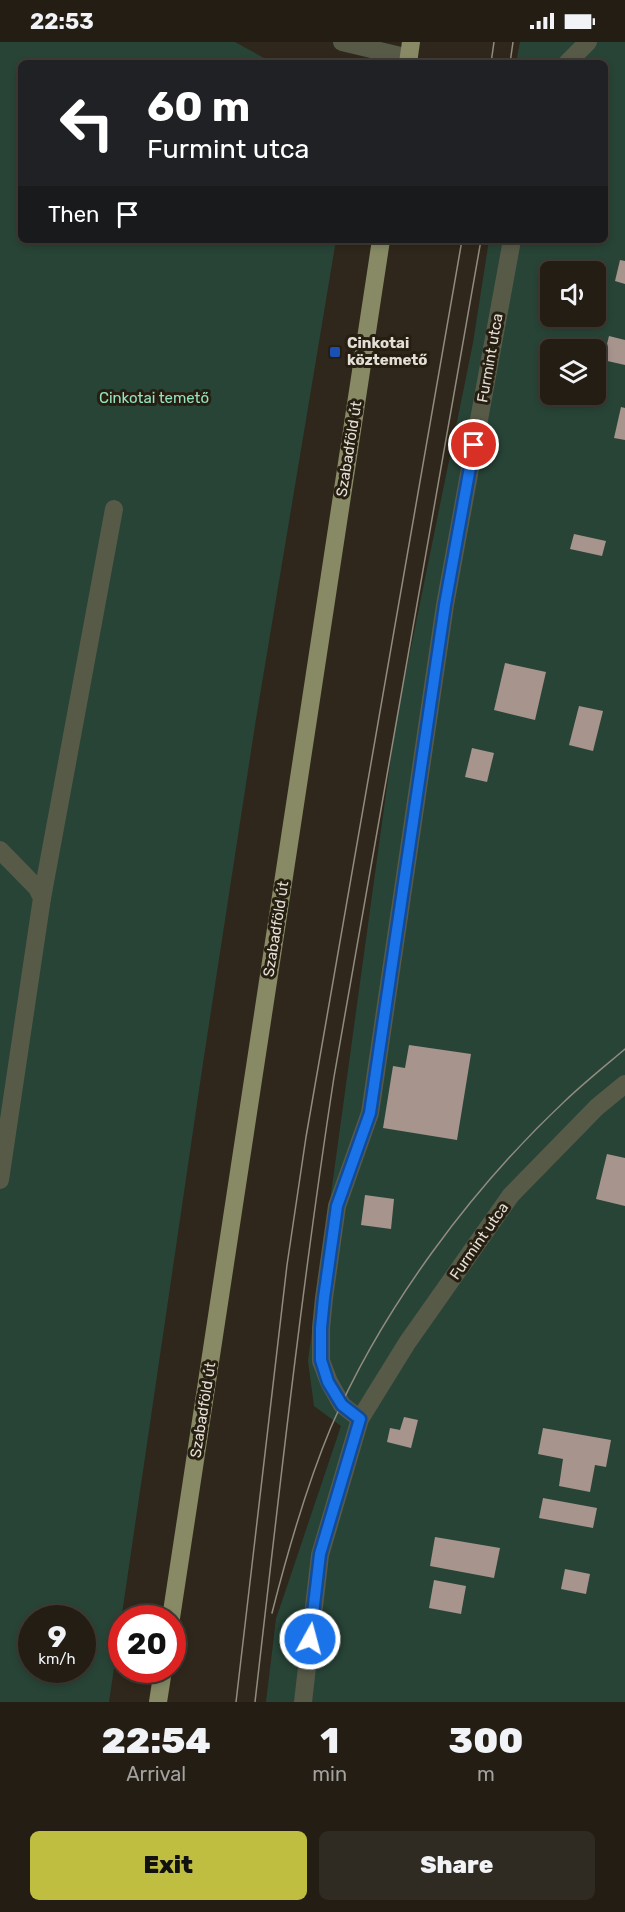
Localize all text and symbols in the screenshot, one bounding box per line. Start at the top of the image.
text: 22:53 [30,8,94,35]
text: 60 m [147,82,250,132]
icon: left [48,84,126,162]
text: Furmint utca [147,133,310,165]
icon: arrive [111,198,144,231]
text: Then [48,201,99,228]
map controls [540,261,606,405]
button: sound [540,261,606,327]
street label: Furmint utca [473,312,507,404]
place label: Cinkotai köztemető [347,334,428,369]
button: layers [540,339,606,405]
marker: Cinkotai köztemető [328,345,342,359]
park label: Cinkotai temető [99,389,209,407]
street label: Szabadföld út [333,400,365,498]
pin [448,419,499,470]
icon: arrive [457,428,490,461]
street label: Szabadföld út [260,880,292,978]
street label: Furmint utca [446,1199,512,1283]
street label: Szabadföld út [187,1361,219,1459]
speed limit sign: 20 [108,1605,186,1683]
position arrow [278,1607,342,1671]
text: 9 [47,1619,67,1655]
text: km/h [38,1650,76,1668]
text: 22:54 [101,1719,211,1762]
text: 1 [320,1719,339,1762]
text: 300 [449,1719,523,1762]
text: Arrival [126,1762,186,1786]
text: min [312,1762,347,1786]
text: m [477,1762,495,1786]
button: Exit [30,1831,307,1900]
button: Share [319,1831,595,1900]

